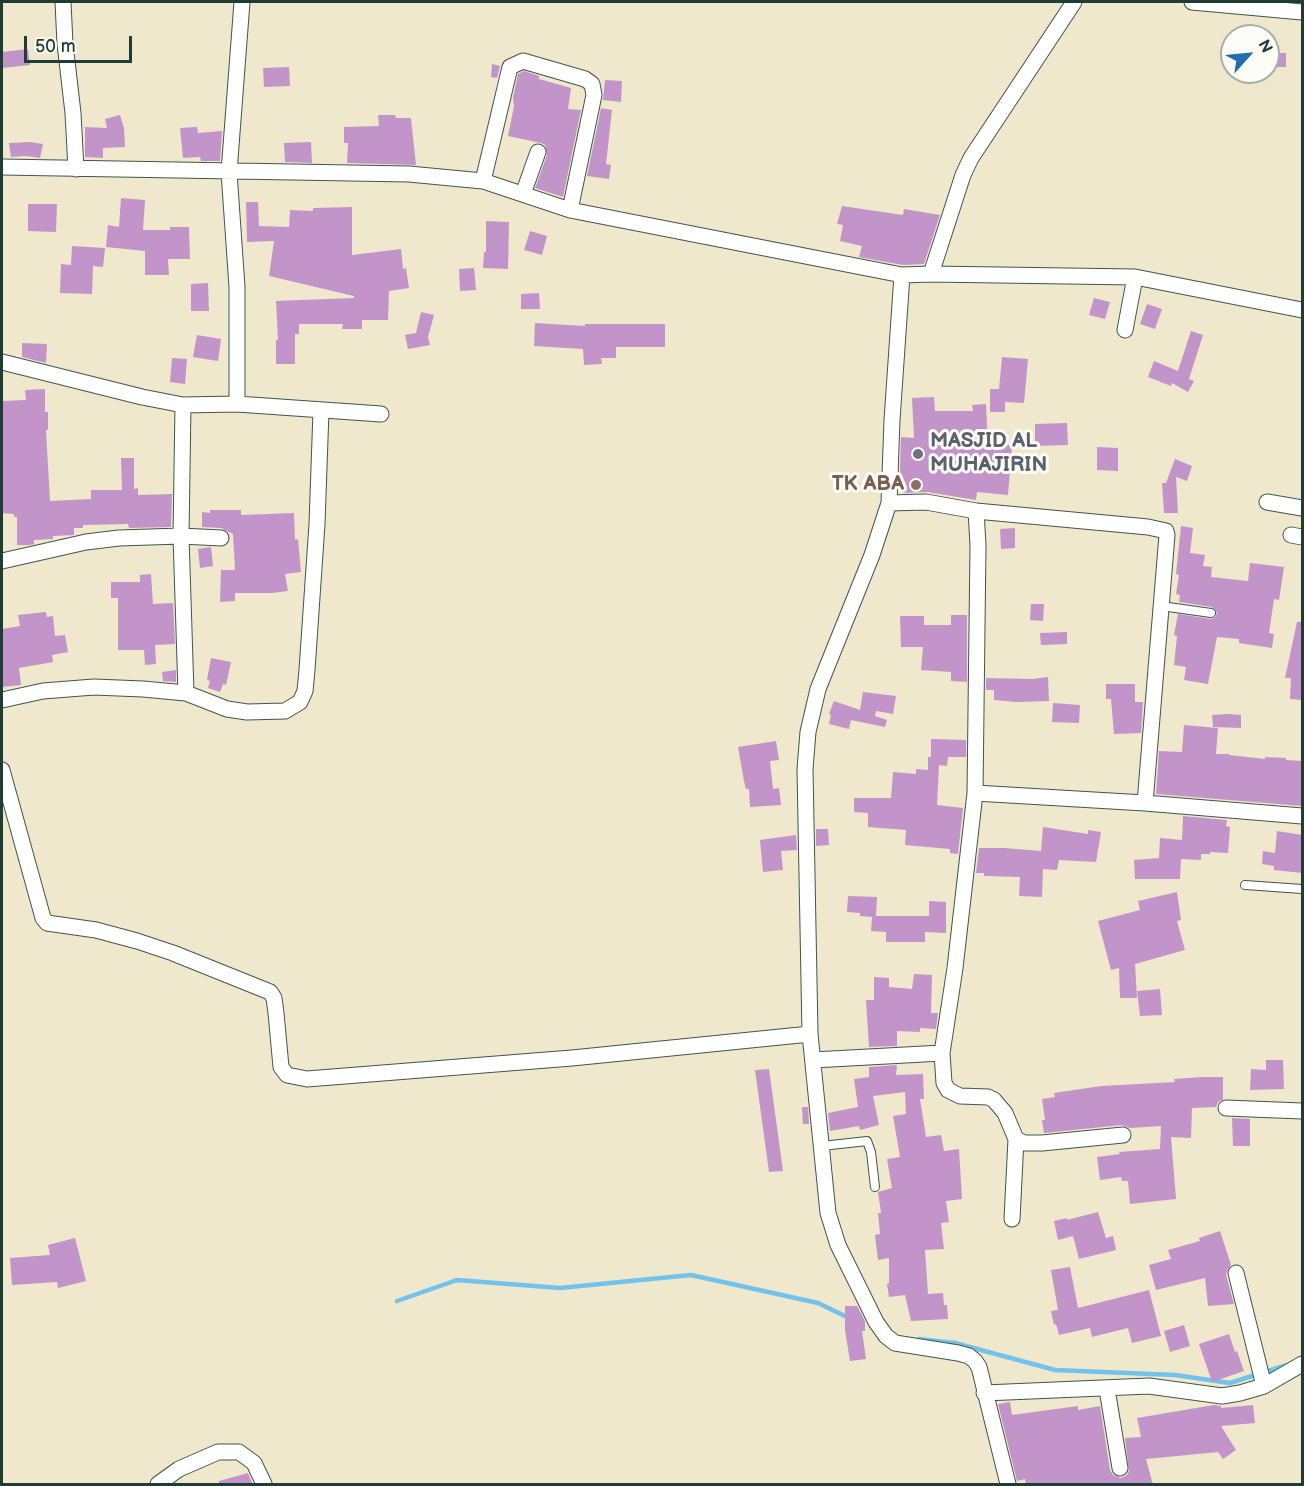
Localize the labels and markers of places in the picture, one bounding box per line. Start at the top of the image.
place label: MASJID AL MUHAJIRIN [930,429,1047,479]
marker: MASJID AL MUHAJIRIN [911,447,925,461]
place label: TK ABA [832,472,904,498]
marker: TK ABA [909,478,923,492]

